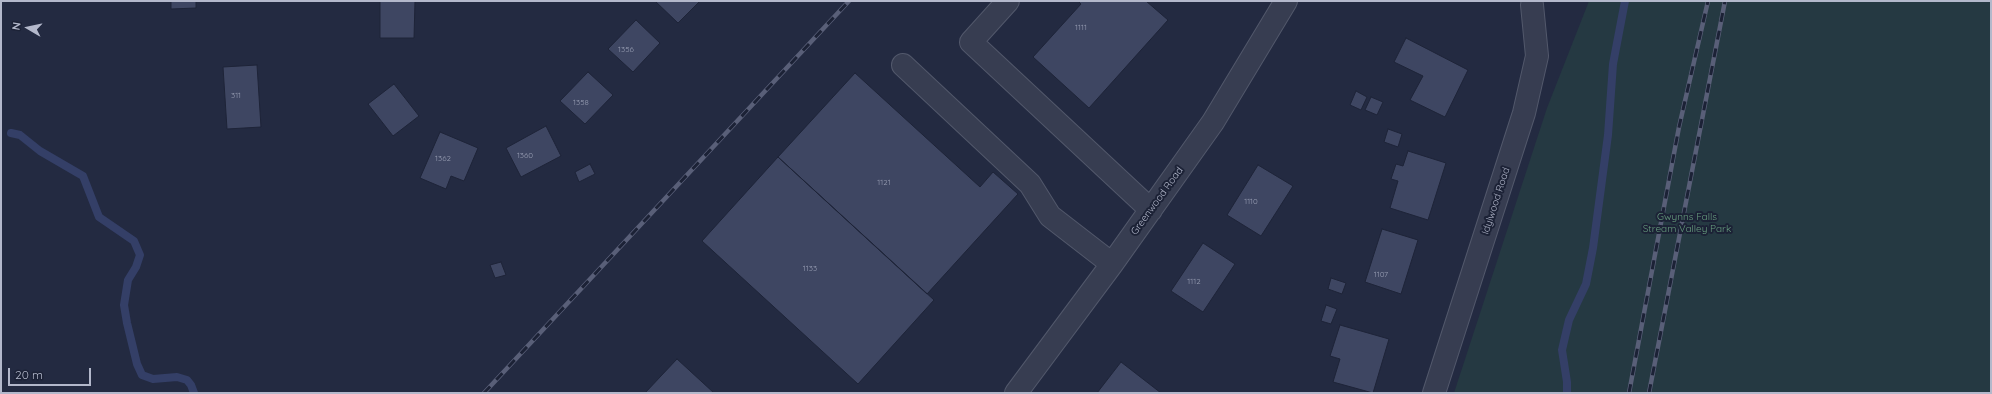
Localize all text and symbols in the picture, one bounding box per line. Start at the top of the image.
north arrow [8,8,48,48]
text: N [9,21,24,31]
house number: 1111 [1075,23,1087,33]
house number: 1356 [618,45,634,55]
house number: 311 [231,91,241,101]
house number: 1358 [573,98,589,108]
house number: 1360 [517,151,533,161]
house number: 1362 [435,154,451,164]
street label: Greenwood Road [1128,165,1186,237]
street label: Idylwood Road [1480,166,1512,236]
house number: 1121 [877,178,891,188]
house number: 1110 [1244,197,1258,207]
park label: Gwynns Falls Stream Valley Park [1643,211,1731,234]
house number: 1133 [803,264,817,274]
house number: 1107 [1374,270,1388,280]
house number: 1112 [1187,277,1201,287]
scale bar [10,360,93,386]
text: 20 m [15,367,43,382]

